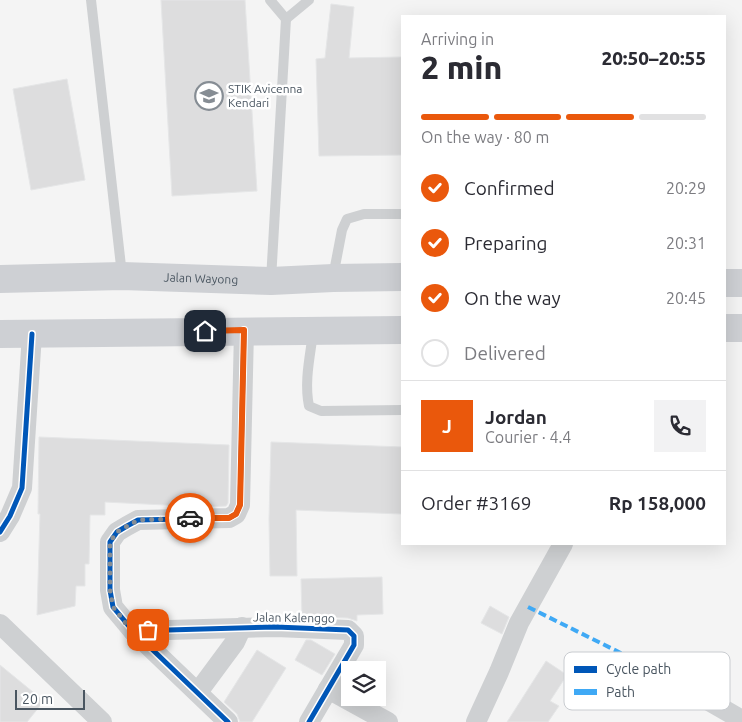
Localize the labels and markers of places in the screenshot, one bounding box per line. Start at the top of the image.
school or university icon: STIK Avicenna Kendari [194,81,224,111]
place label: STIK Avicenna Kendari [228,82,303,109]
pin [184,310,226,352]
pin [127,609,169,651]

